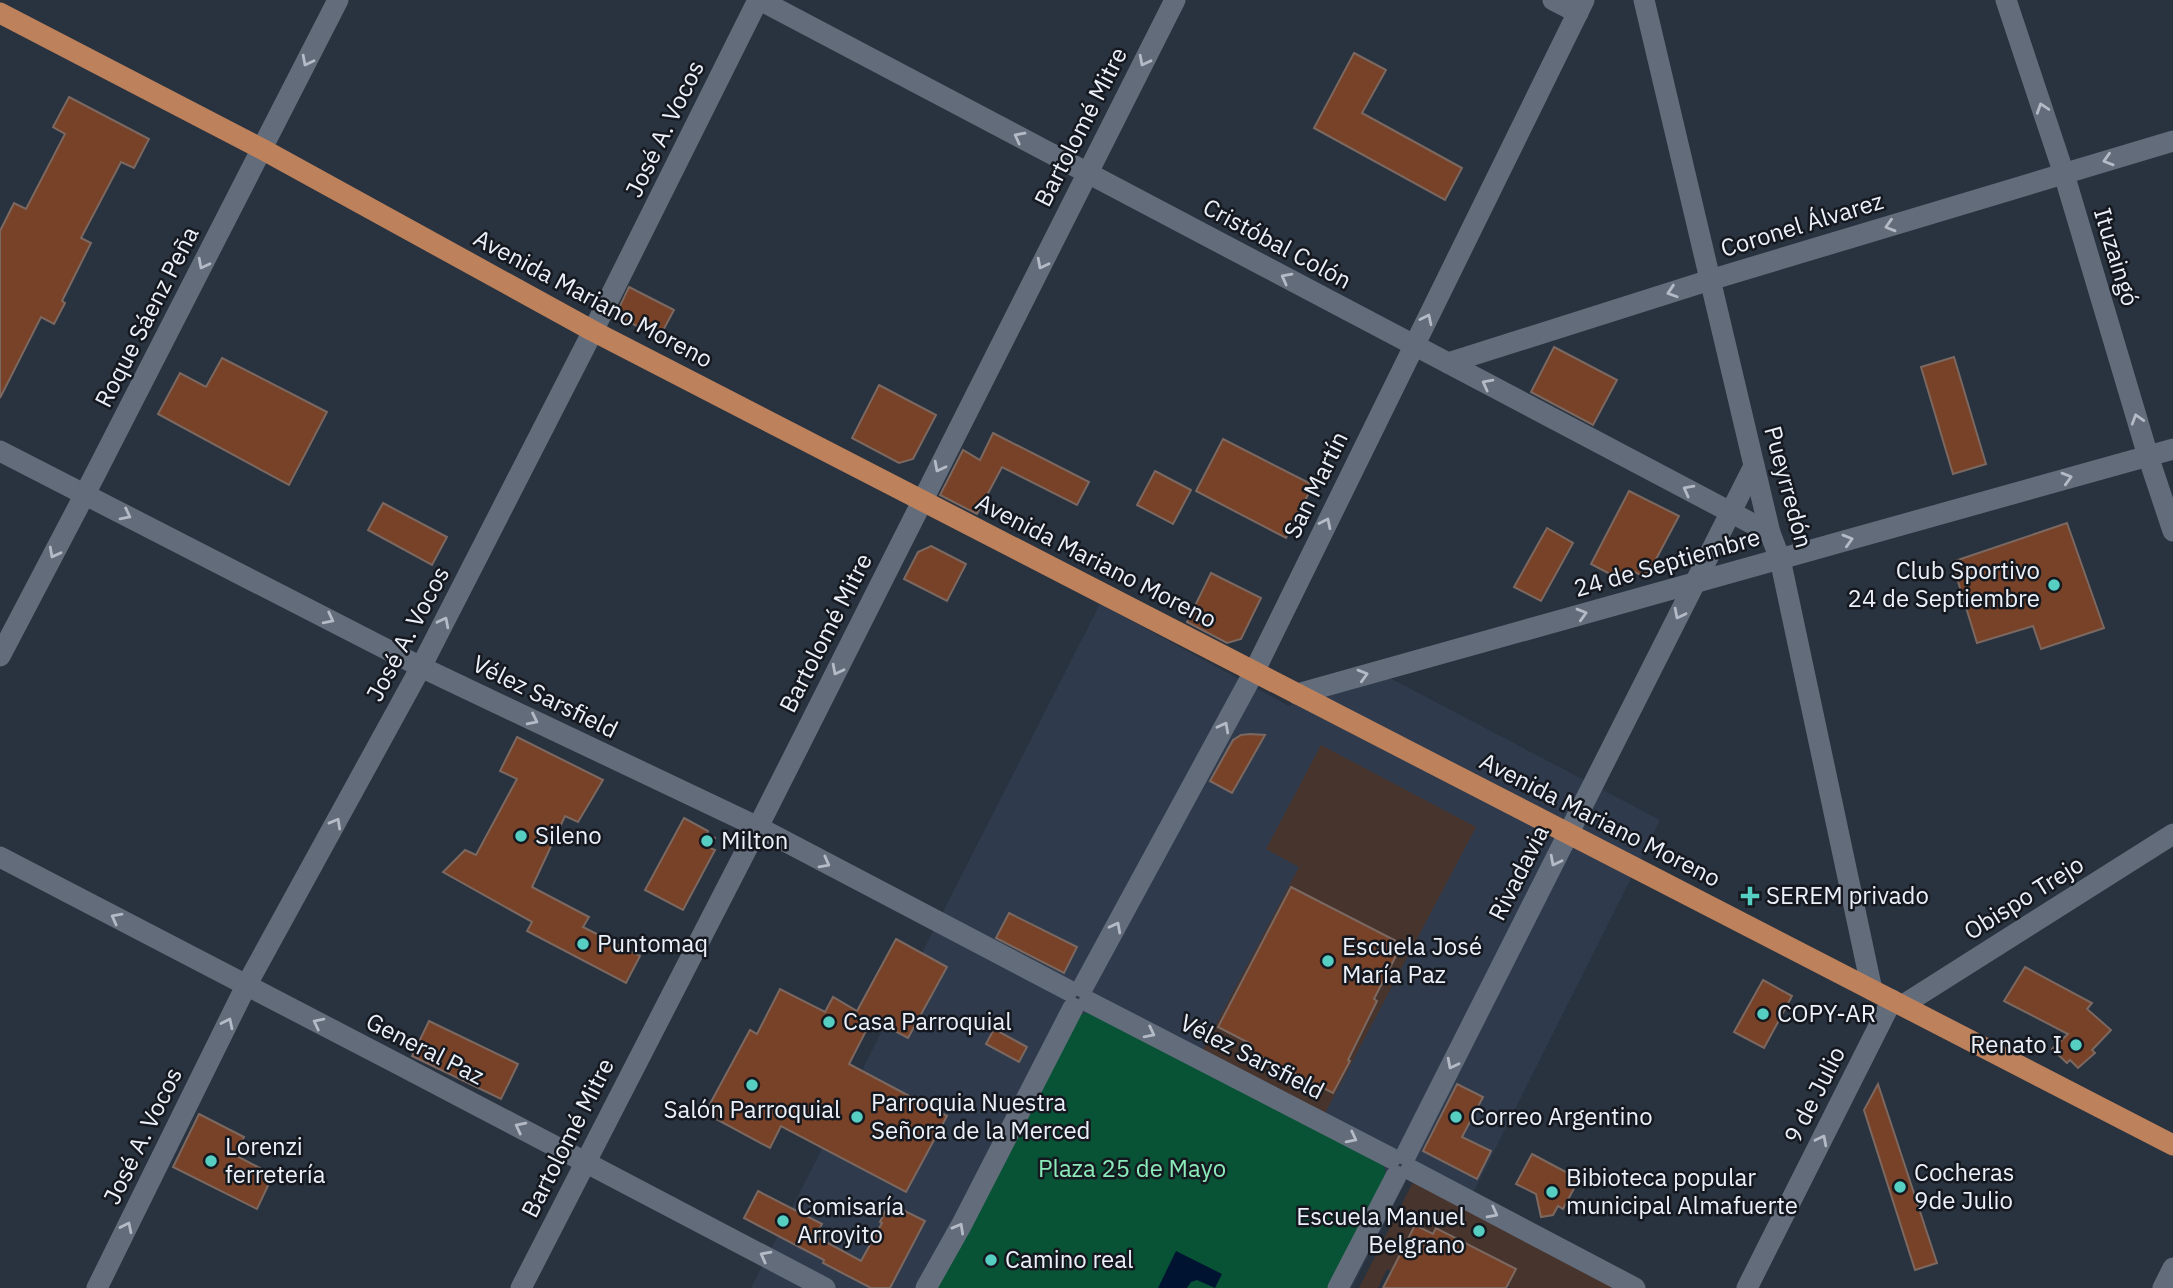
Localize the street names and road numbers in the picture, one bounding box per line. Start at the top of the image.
street label: Bartolomé Mitre [1026,41,1134,212]
street label: José A. Vocos [617,55,711,202]
street label: Coronel Álvarez [1716,184,1887,264]
street label: Cristóbal Colón [1198,191,1357,296]
street label: Ituzaingó [2087,204,2147,310]
street label: Roque Sáenz Peña [87,221,206,412]
street label: Avenida Mariano Moreno [468,221,719,375]
street label: Pueyrredón [1757,422,1821,551]
street label: San Martín [1275,426,1355,543]
street label: Avenida Mariano Moreno [971,485,1222,635]
street label: 24 de Septiembre [1570,520,1764,604]
street label: Bartolomé Mitre [771,547,879,718]
street label: José A. Vocos [358,560,456,707]
street label: Vélez Sarsfield [467,647,623,745]
street label: Avenida Mariano Moreno [1475,744,1726,894]
street label: Rivadavia [1480,819,1556,926]
street label: Obispo Trejo [1958,848,2089,947]
street label: General Paz [361,1005,490,1092]
street label: Vélez Sarsfield [1175,1006,1330,1106]
street label: 9 de Julio [1776,1041,1852,1148]
street label: Bartolomé Mitre [513,1052,621,1223]
street label: José A. Vocos [95,1062,189,1209]

